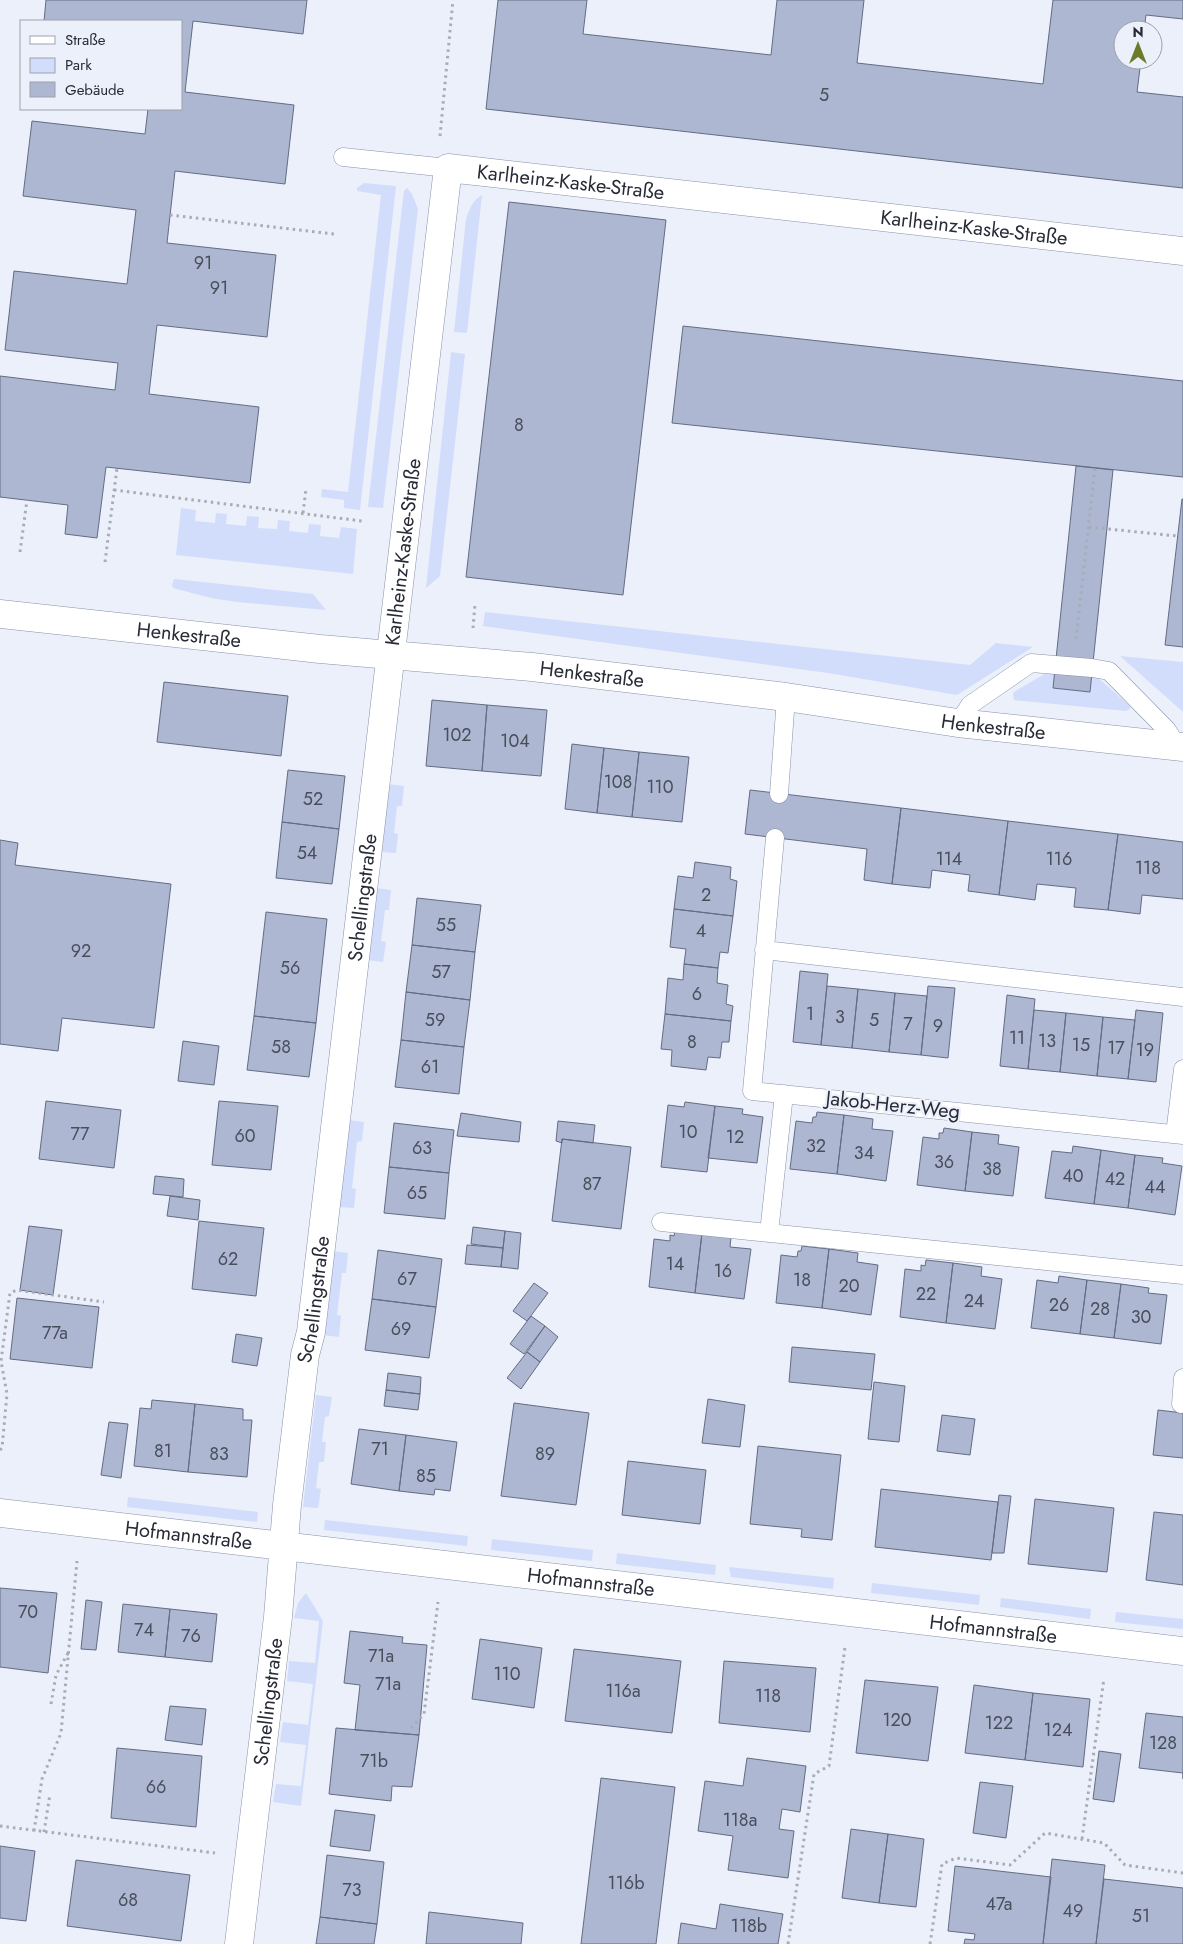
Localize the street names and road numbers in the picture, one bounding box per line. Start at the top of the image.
street label: Karlheinz-Kaske-Straße [475,157,666,207]
street label: Karlheinz-Kaske-Straße [879,202,1069,252]
street label: Karlheinz-Kaske-Straße [377,457,428,647]
street label: Henkestraße [135,615,243,655]
street label: Henkestraße [538,654,646,695]
street label: Henkestraße [939,706,1047,747]
street label: Schellingstraße [340,832,384,963]
street label: Jakob-Herz-Weg [821,1083,962,1126]
street label: Schellingstraße [290,1234,337,1365]
street label: Hofmannstraße [123,1513,254,1557]
street label: Hofmannstraße [526,1560,656,1604]
street label: Hofmannstraße [928,1607,1059,1651]
street label: Schellingstraße [246,1636,290,1767]

